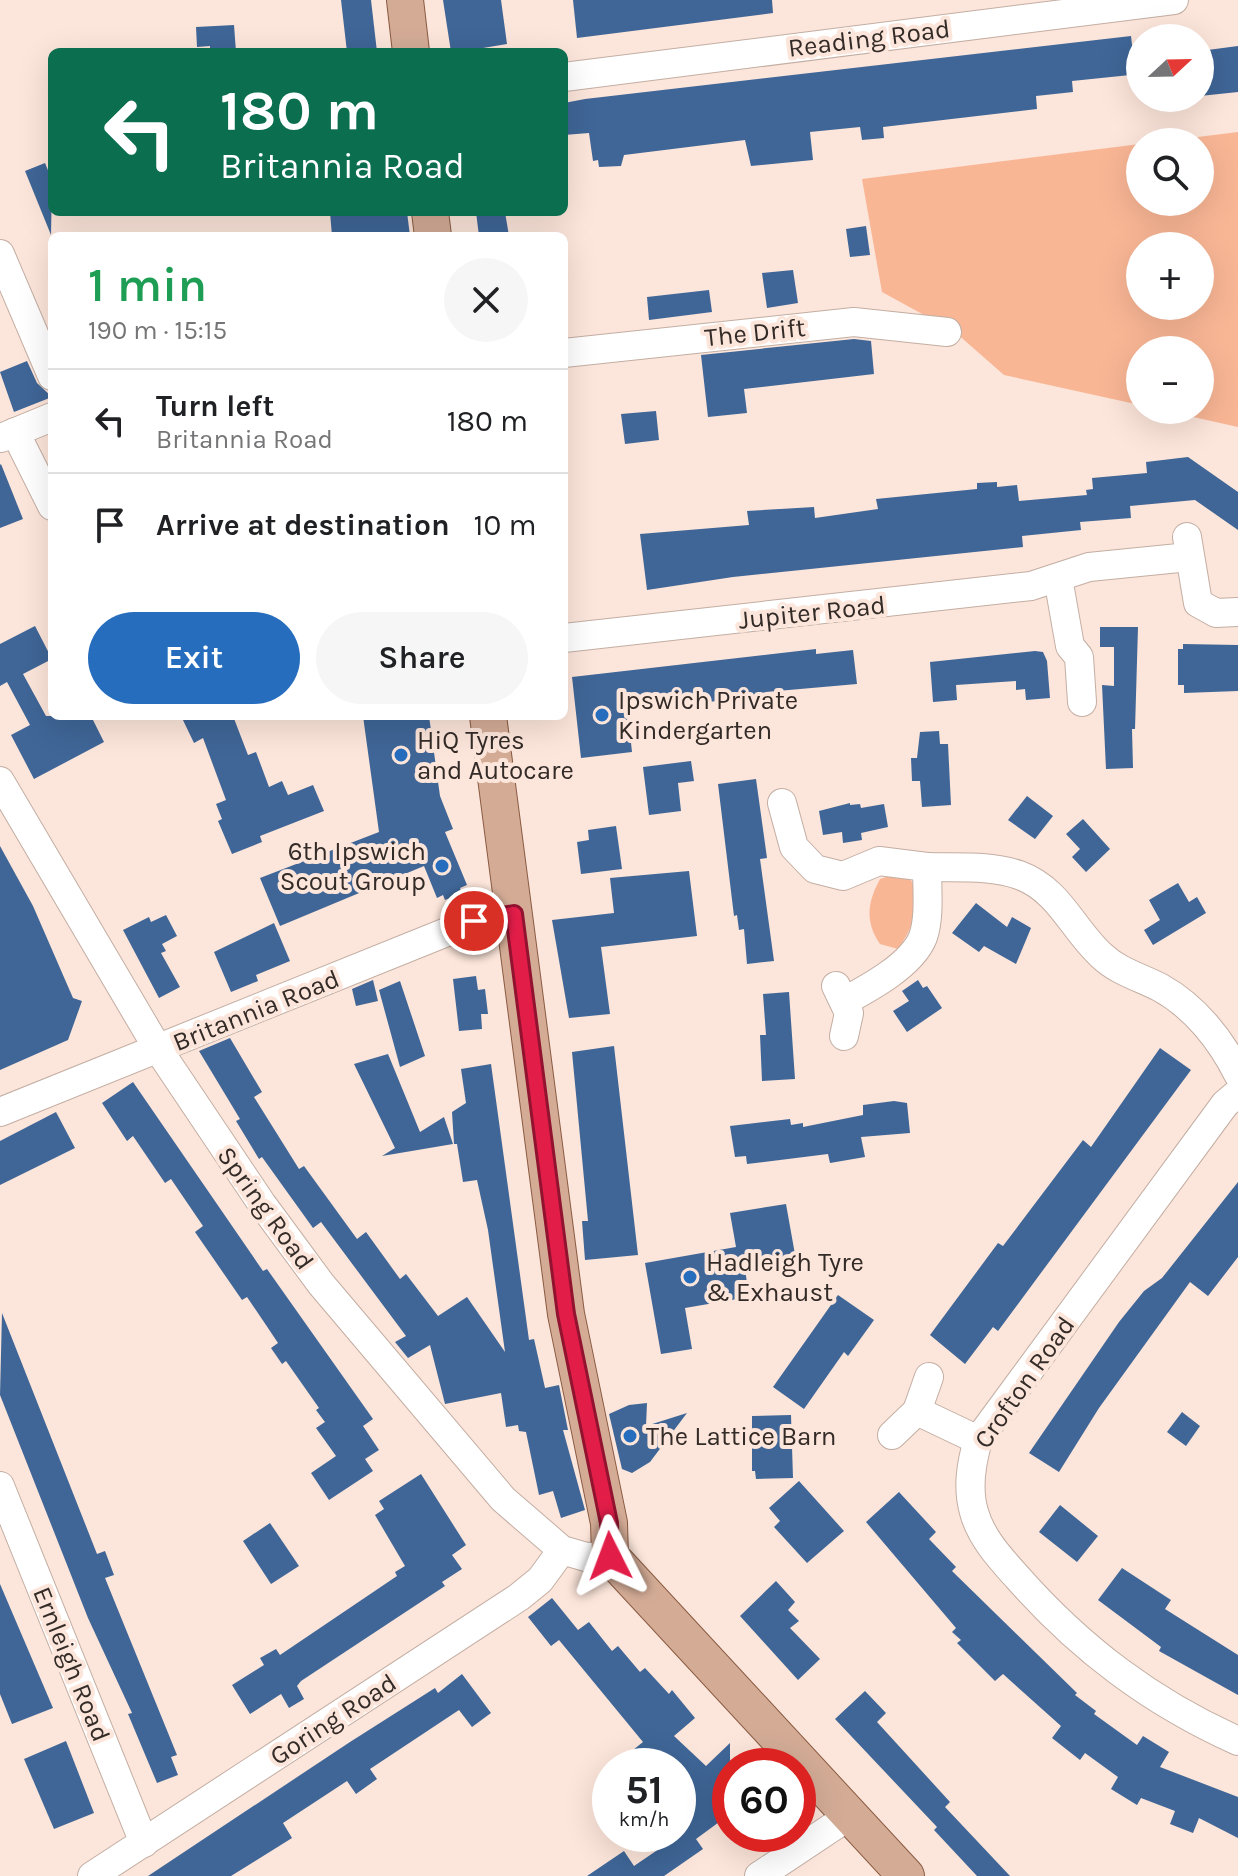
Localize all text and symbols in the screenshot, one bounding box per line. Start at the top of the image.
street label: Reading Road [786,13,952,64]
north arrow [1126,24,1214,112]
map controls [1126,24,1214,424]
text: 180 m [220,78,379,143]
icon: left [88,80,192,184]
button: search [1126,128,1214,216]
text: Britannia Road [220,145,465,187]
button: + [1126,232,1214,320]
text: 1 min [88,257,207,313]
button: close [444,258,528,342]
street label: The Drift [703,312,807,353]
text: 190 m · 15:15 [88,315,227,346]
button: − [1126,336,1214,424]
text: Turn left [156,388,274,424]
icon: left [88,399,132,443]
text: 180 m [447,403,528,439]
text: Britannia Road [156,424,333,455]
icon: arrive [88,503,132,547]
text: Arrive at destination [156,507,450,543]
text: 10 m [474,507,537,543]
street label: Jupiter Road [737,589,887,636]
button: Exit [88,612,300,704]
button: Share [316,612,528,704]
place label: Ipswich Private Kindergarten [618,685,798,746]
marker: Ipswich Private Kindergarten [593,706,611,724]
place label: HiQ Tyres and Autocare [417,725,574,786]
marker: HiQ Tyres and Autocare [392,746,410,764]
place label: 6th Ipswich Scout Group [280,836,426,897]
marker: 6th Ipswich Scout Group [433,857,451,875]
pin [440,887,508,955]
icon: arrive [452,899,496,943]
street label: Britannia Road [168,963,344,1058]
street label: Spring Road [211,1141,321,1276]
place label: Hadleigh Tyre & Exhaust [706,1247,864,1308]
marker: Hadleigh Tyre & Exhaust [681,1268,699,1286]
street label: Crofton Road [968,1310,1081,1454]
place label: The Lattice Barn [646,1421,837,1452]
marker: The Lattice Barn [621,1427,639,1445]
position arrow [568,1514,652,1598]
street label: Ernleigh Road [26,1582,117,1746]
street label: Goring Road [264,1667,402,1772]
speed limit sign: 60 [712,1748,816,1852]
text: 51 [625,1766,663,1813]
text: km/h [619,1808,669,1831]

